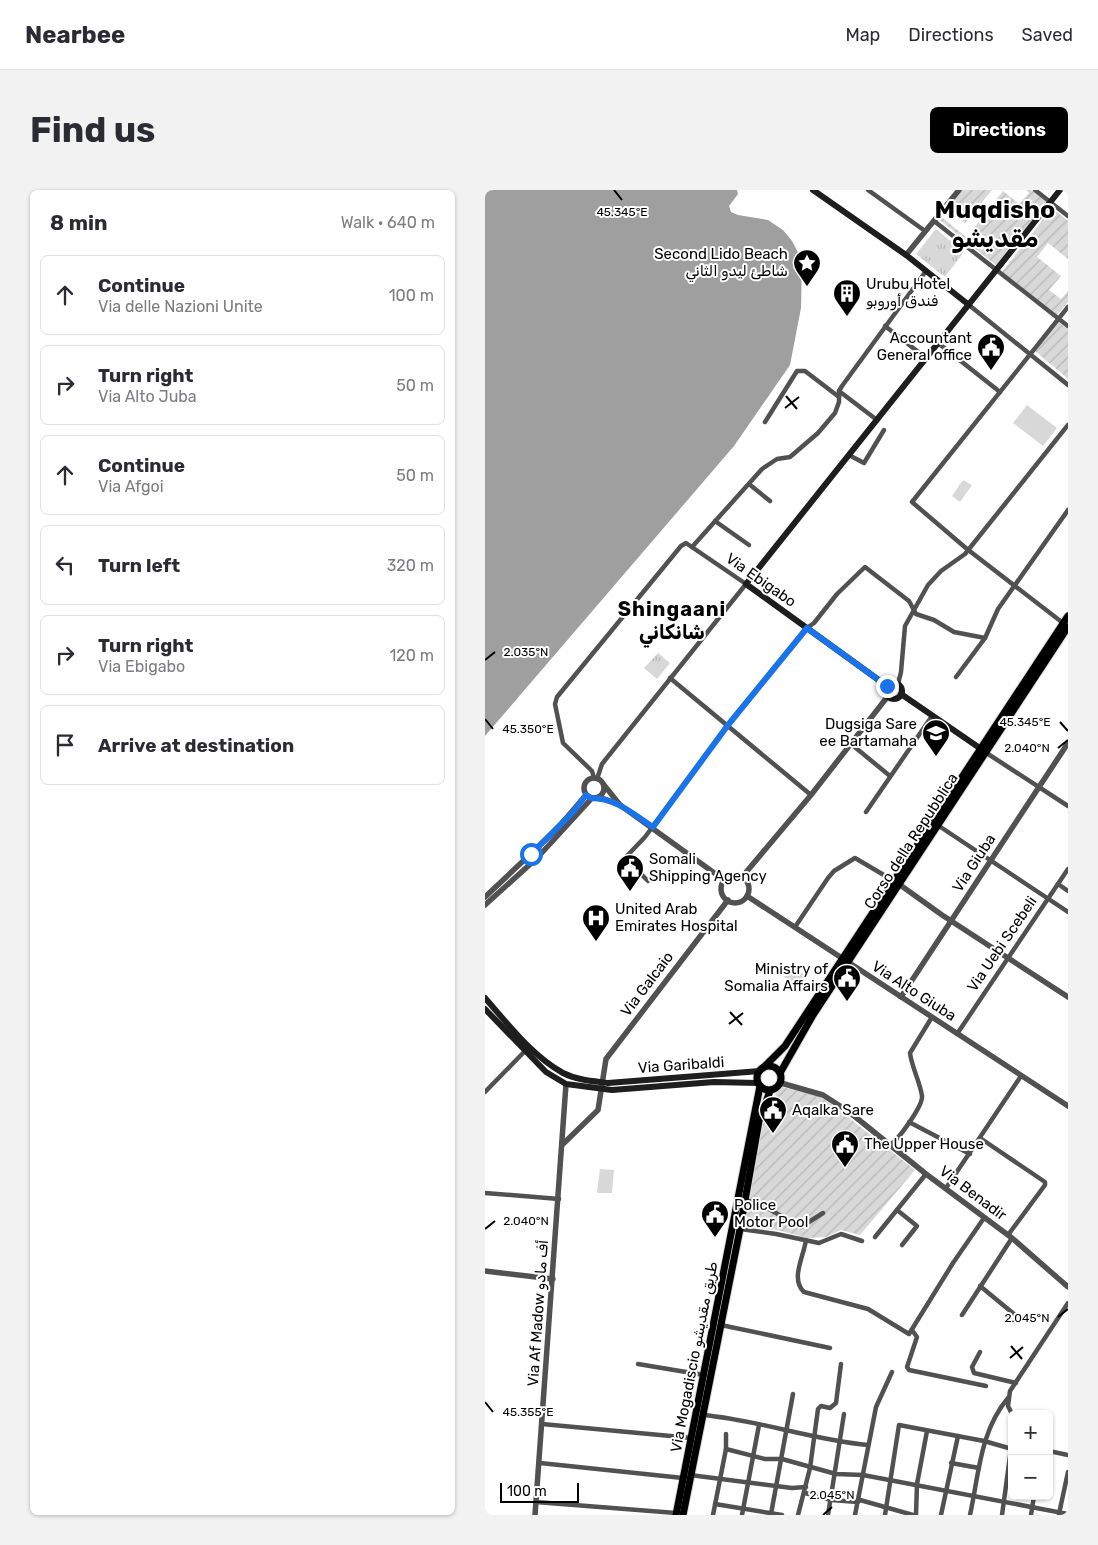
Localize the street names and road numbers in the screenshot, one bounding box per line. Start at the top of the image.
street label: Via Ebigabo [722,549,800,611]
street label: Corso della Repubblica [860,770,962,912]
street label: Via Giuba [949,831,999,895]
street label: Via Uebi Scebeli [963,893,1041,995]
street label: Via Galcaio [617,948,677,1020]
street label: Via Alto Giuba [868,957,960,1025]
street label: Via Garibaldi [637,1053,725,1077]
street label: Via Benadir [936,1162,1010,1224]
street label: Via Af Madow أف مادو [524,1239,553,1387]
street label: Via Mogadiscio طريق مقديشو [667,1260,721,1454]

